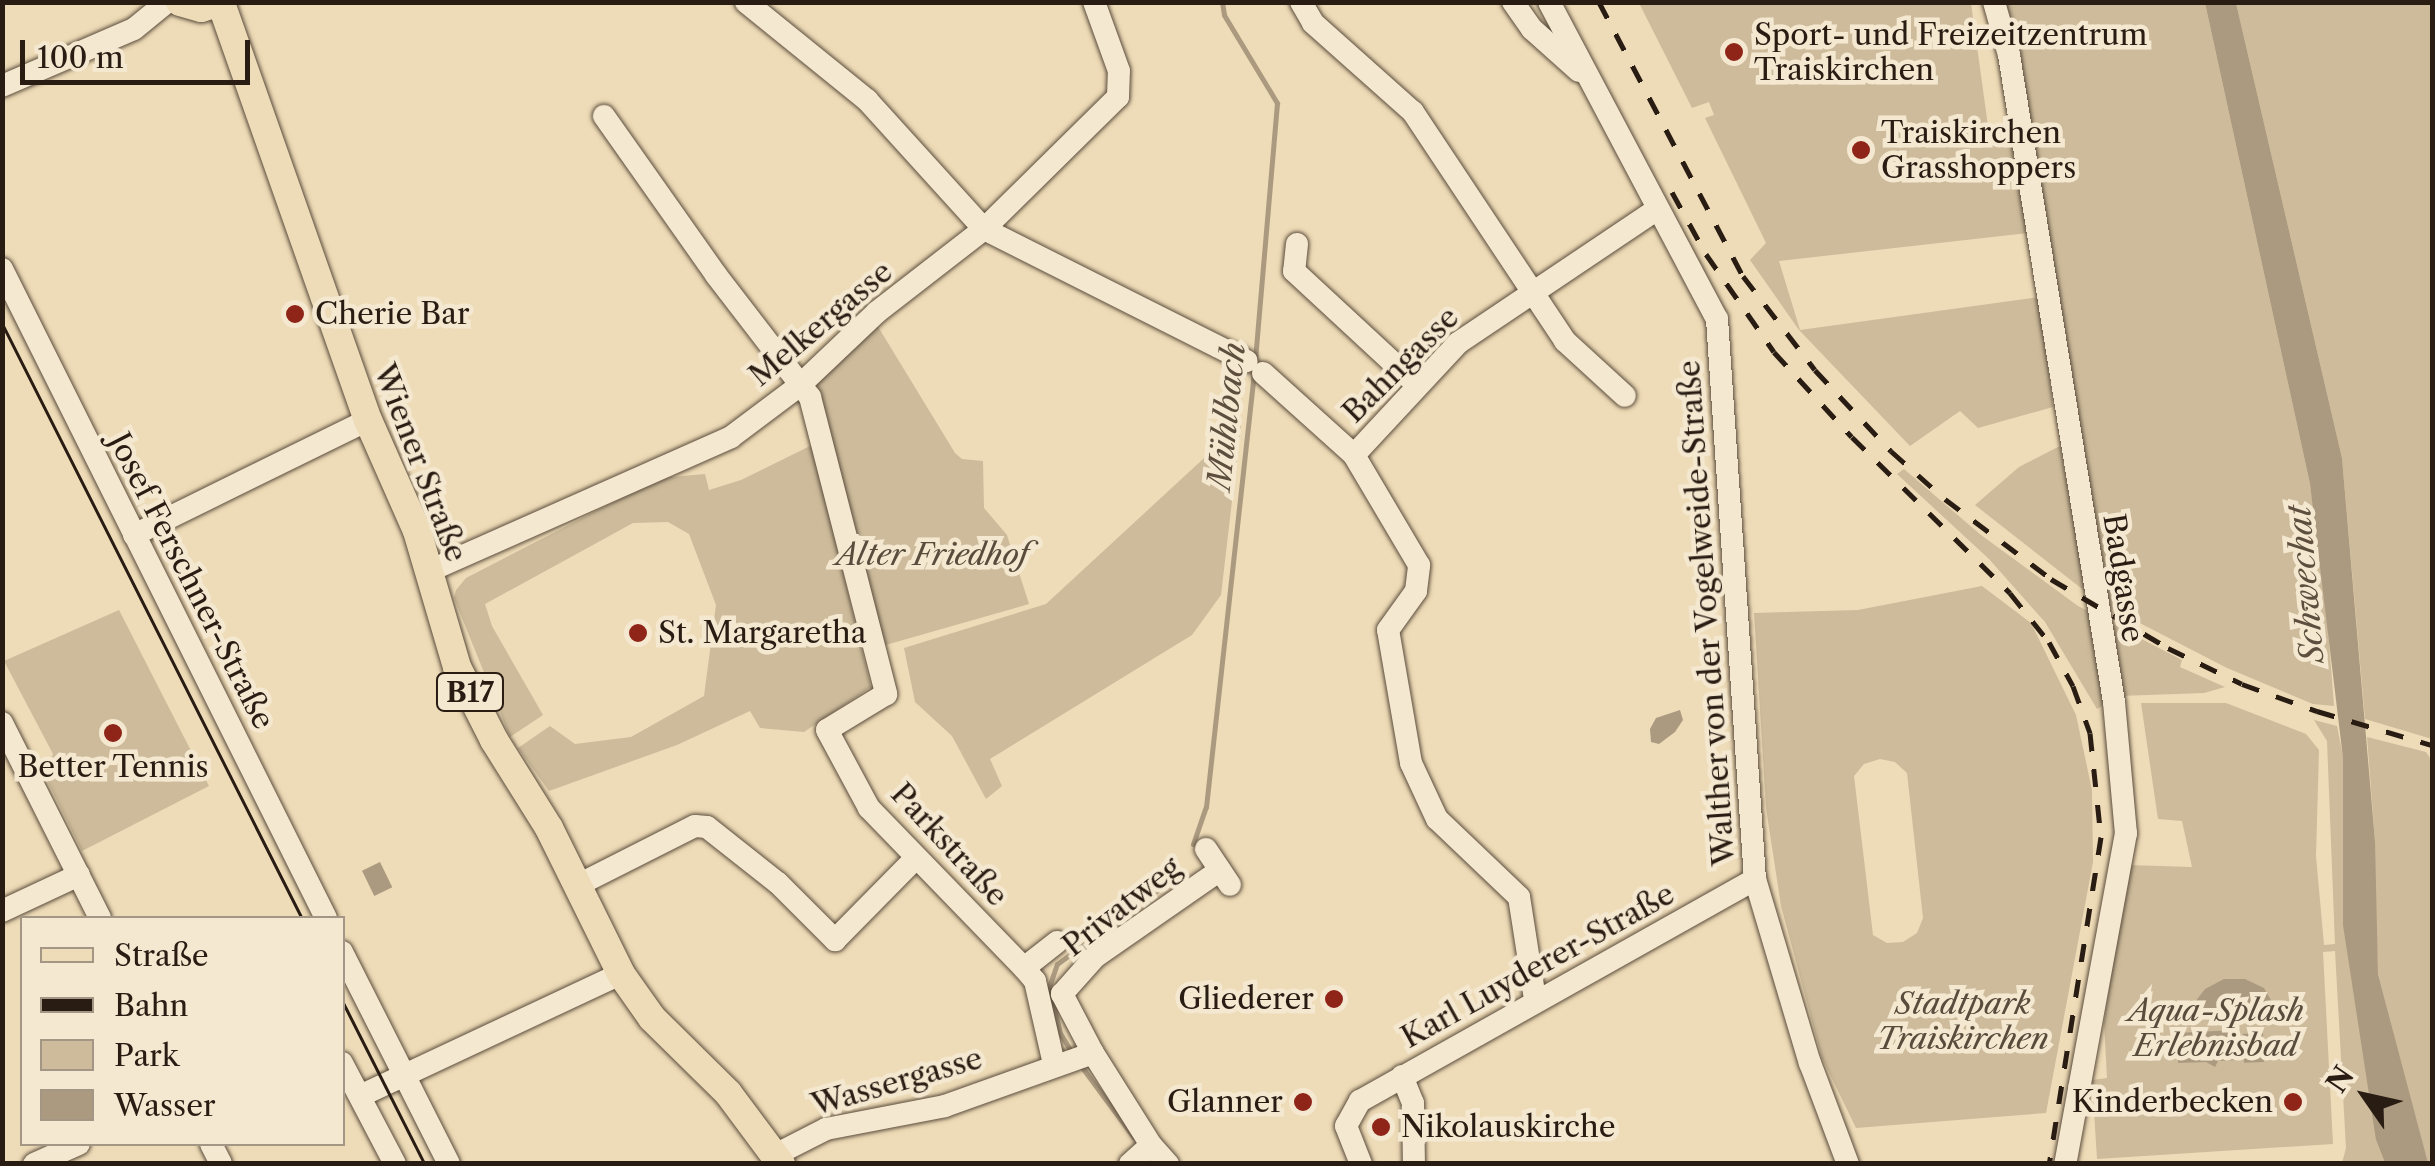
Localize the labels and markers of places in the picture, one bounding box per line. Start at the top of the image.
place label: Sport- und Freizeitzentrum Traiskirchen [1754,17,2147,88]
marker: Sport- und Freizeitzentrum Traiskirchen [1723,41,1745,63]
place label: Traiskirchen Grasshoppers [1881,115,2076,186]
marker: Traiskirchen Grasshoppers [1850,139,1872,161]
place label: Cherie Bar [315,296,470,332]
marker: Cherie Bar [284,303,306,325]
place label: St. Margaretha [658,615,867,651]
marker: St. Margaretha [627,622,649,644]
marker: Better Tennis [102,722,124,744]
place label: Better Tennis [17,749,209,785]
place label: Gliederer [1178,981,1314,1017]
marker: Gliederer [1323,988,1345,1010]
place label: Glanner [1167,1084,1283,1120]
place label: Kinderbecken [2072,1084,2273,1120]
marker: Glanner [1292,1091,1314,1113]
marker: Kinderbecken [2282,1091,2304,1113]
place label: Nikolauskirche [1401,1109,1616,1145]
marker: Nikolauskirche [1370,1116,1392,1138]

